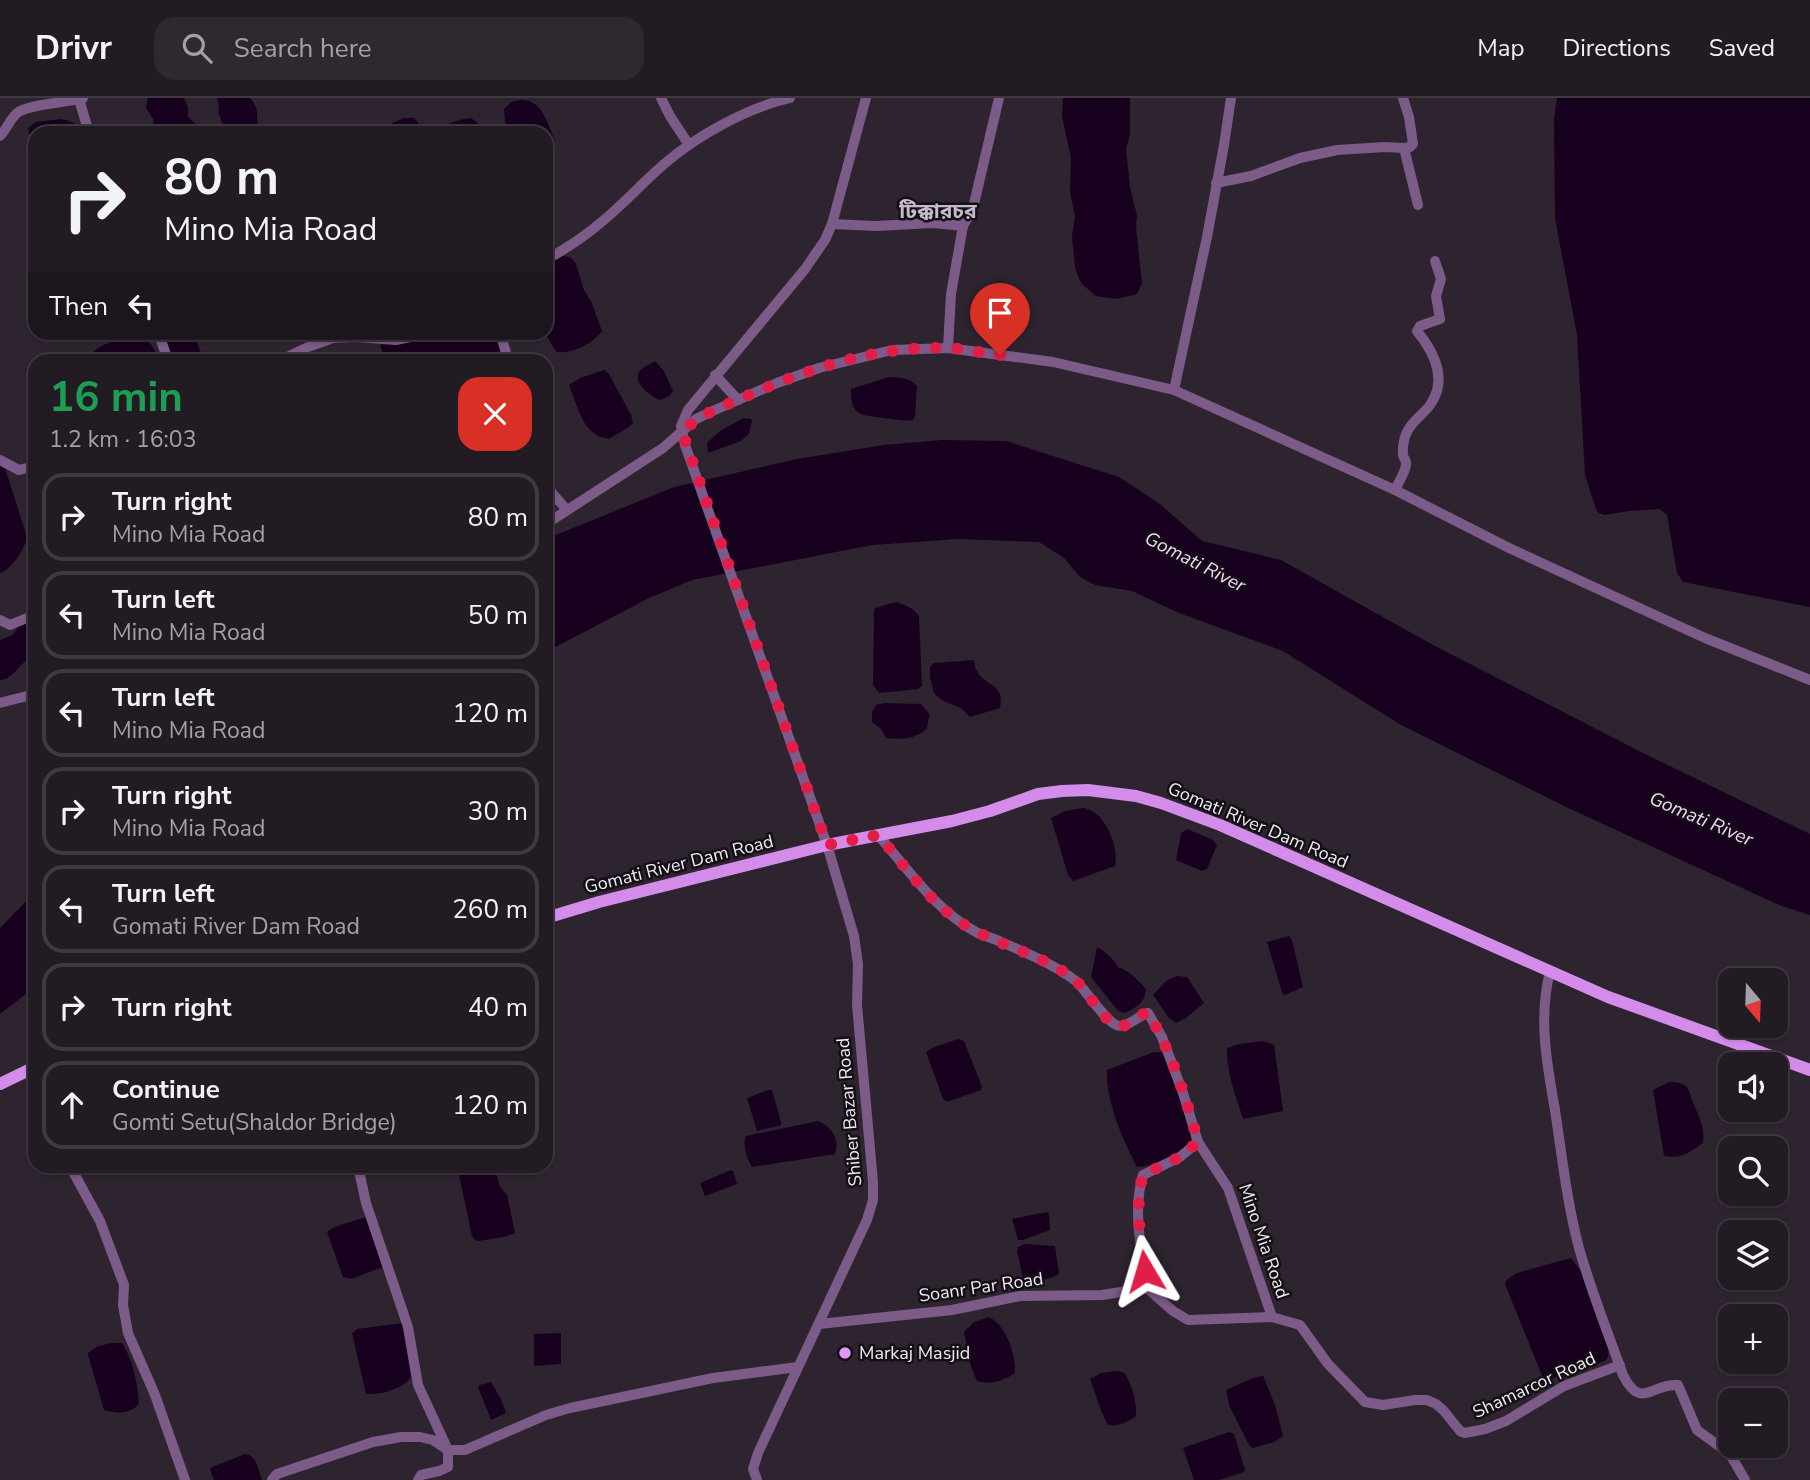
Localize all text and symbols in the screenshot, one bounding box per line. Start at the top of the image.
search box [154,17,644,80]
text: Drivr [35,26,112,71]
icon: search [178,29,216,67]
text: Search here [234,31,372,66]
text: Map [1477,32,1524,64]
text: Directions [1562,32,1671,64]
text: Saved [1709,32,1775,64]
text: 80 m [164,144,279,211]
icon: right [49,154,140,245]
district label: টিক্কারচর [898,197,977,225]
text: Mino Mia Road [164,208,377,251]
pin [970,283,1030,355]
icon: left [122,287,160,325]
text: Then [49,289,108,324]
icon: arrive [981,294,1019,332]
text: 16 min [49,369,183,426]
button: close [458,377,532,451]
text: 1.2 km · 16:03 [49,424,196,455]
text: Turn right [112,484,231,519]
icon: right [53,498,91,536]
text: 80 m [468,500,528,535]
text: Mino Mia Road [112,519,265,550]
water label: Gomati River [1140,525,1251,599]
text: Turn left [112,582,215,617]
icon: left [53,596,91,634]
text: 50 m [468,598,528,633]
text: Mino Mia Road [112,617,265,648]
text: Turn left [112,680,215,715]
icon: left [53,694,91,732]
text: 120 m [452,696,528,731]
text: Mino Mia Road [112,715,265,746]
street label: Gomati River Dam Road [1164,776,1352,874]
text: Turn right [112,778,231,813]
water label: Gomati River [1645,785,1758,853]
icon: right [53,792,91,830]
text: 30 m [468,794,528,829]
text: Mino Mia Road [112,813,265,844]
street label: Gomati River Dam Road [582,829,776,899]
text: Turn left [112,876,215,911]
icon: left [53,890,91,928]
text: 260 m [452,892,528,927]
text: Gomati River Dam Road [112,911,360,942]
north arrow [1718,968,1788,1038]
map controls [1718,968,1788,1458]
icon: right [53,988,91,1026]
text: Turn right [112,990,231,1025]
text: 40 m [468,990,528,1025]
street label: Shiber Bazar Road [831,1037,867,1187]
button: sound [1718,1052,1788,1122]
text: Continue [112,1072,220,1107]
icon: ahead [53,1086,91,1124]
text: 120 m [452,1088,528,1123]
text: Gomti Setu(Shaldor Bridge) [112,1107,397,1138]
button: search [1718,1136,1788,1206]
street label: Mino Mia Road [1233,1180,1295,1302]
button: layers [1718,1220,1788,1290]
position arrow [1108,1234,1182,1308]
street label: Soanr Par Road [917,1266,1045,1308]
button: + [1718,1304,1788,1374]
place label: Markaj Masjid [859,1341,970,1365]
marker: Markaj Masjid [837,1345,853,1361]
street label: Shamarcor Road [1469,1346,1599,1424]
button: − [1718,1388,1788,1458]

